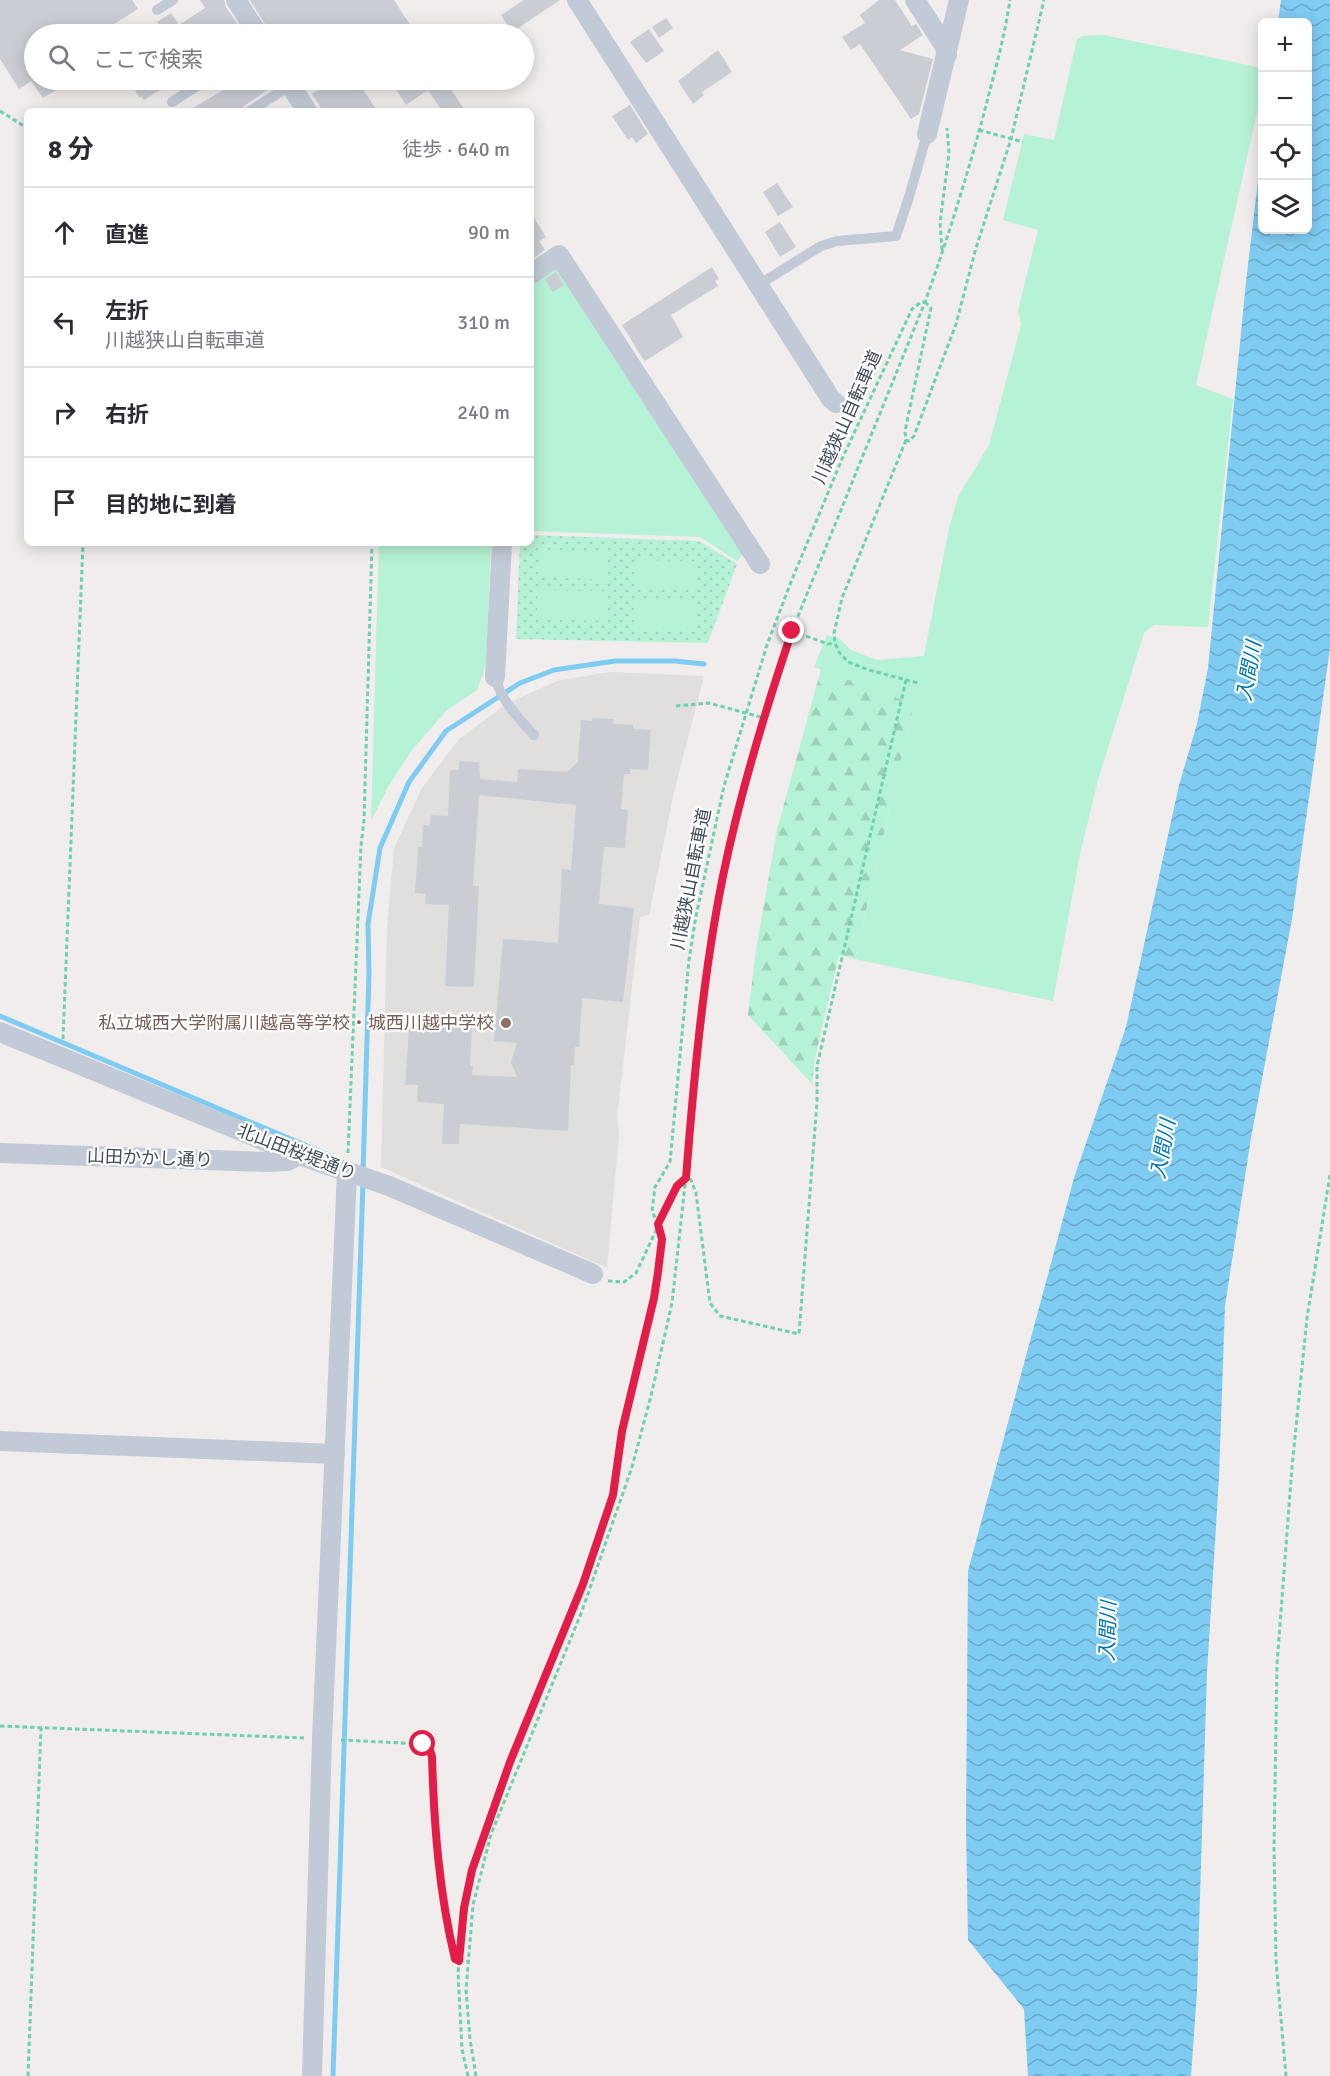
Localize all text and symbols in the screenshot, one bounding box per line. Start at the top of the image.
map controls [1258,18,1312,234]
button: + [1258,18,1312,72]
search box [24,24,534,90]
icon: search [45,41,78,74]
text: ここで検索 [93,46,203,73]
button: − [1258,72,1312,126]
button: locate [1258,126,1312,180]
text: 8 分 [48,134,94,166]
text: 徒歩 · 640 m [402,137,510,162]
button: layers [1258,180,1312,234]
icon: ahead [48,216,81,249]
text: 90 m [468,220,510,245]
text: 直進 [105,221,149,248]
text: 左折 [105,297,149,324]
icon: left [48,306,81,339]
text: 310 m [457,310,510,335]
text: 川越狭山自転車道 [105,328,265,353]
street label: 川越狭山自転車道 [808,347,886,487]
icon: right [48,396,81,429]
text: 240 m [457,400,510,425]
text: 右折 [105,401,149,428]
icon: arrive [48,486,81,519]
text: 目的地に到着 [105,491,237,518]
route end [778,617,804,643]
water label: 入間川 [1231,637,1267,703]
street label: 川越狭山自転車道 [666,806,716,952]
place label: 私立城西大学附属川越高等学校・城西川越中学校 [98,1012,494,1034]
marker: 私立城西大学附属川越高等学校・城西川越中学校 [499,1016,513,1030]
water label: 入間川 [1145,1115,1181,1181]
street label: 北山田桜堤通り [234,1119,360,1185]
street label: 山田かかし通り [87,1145,213,1171]
water label: 入間川 [1094,1599,1122,1661]
route start [409,1730,435,1756]

